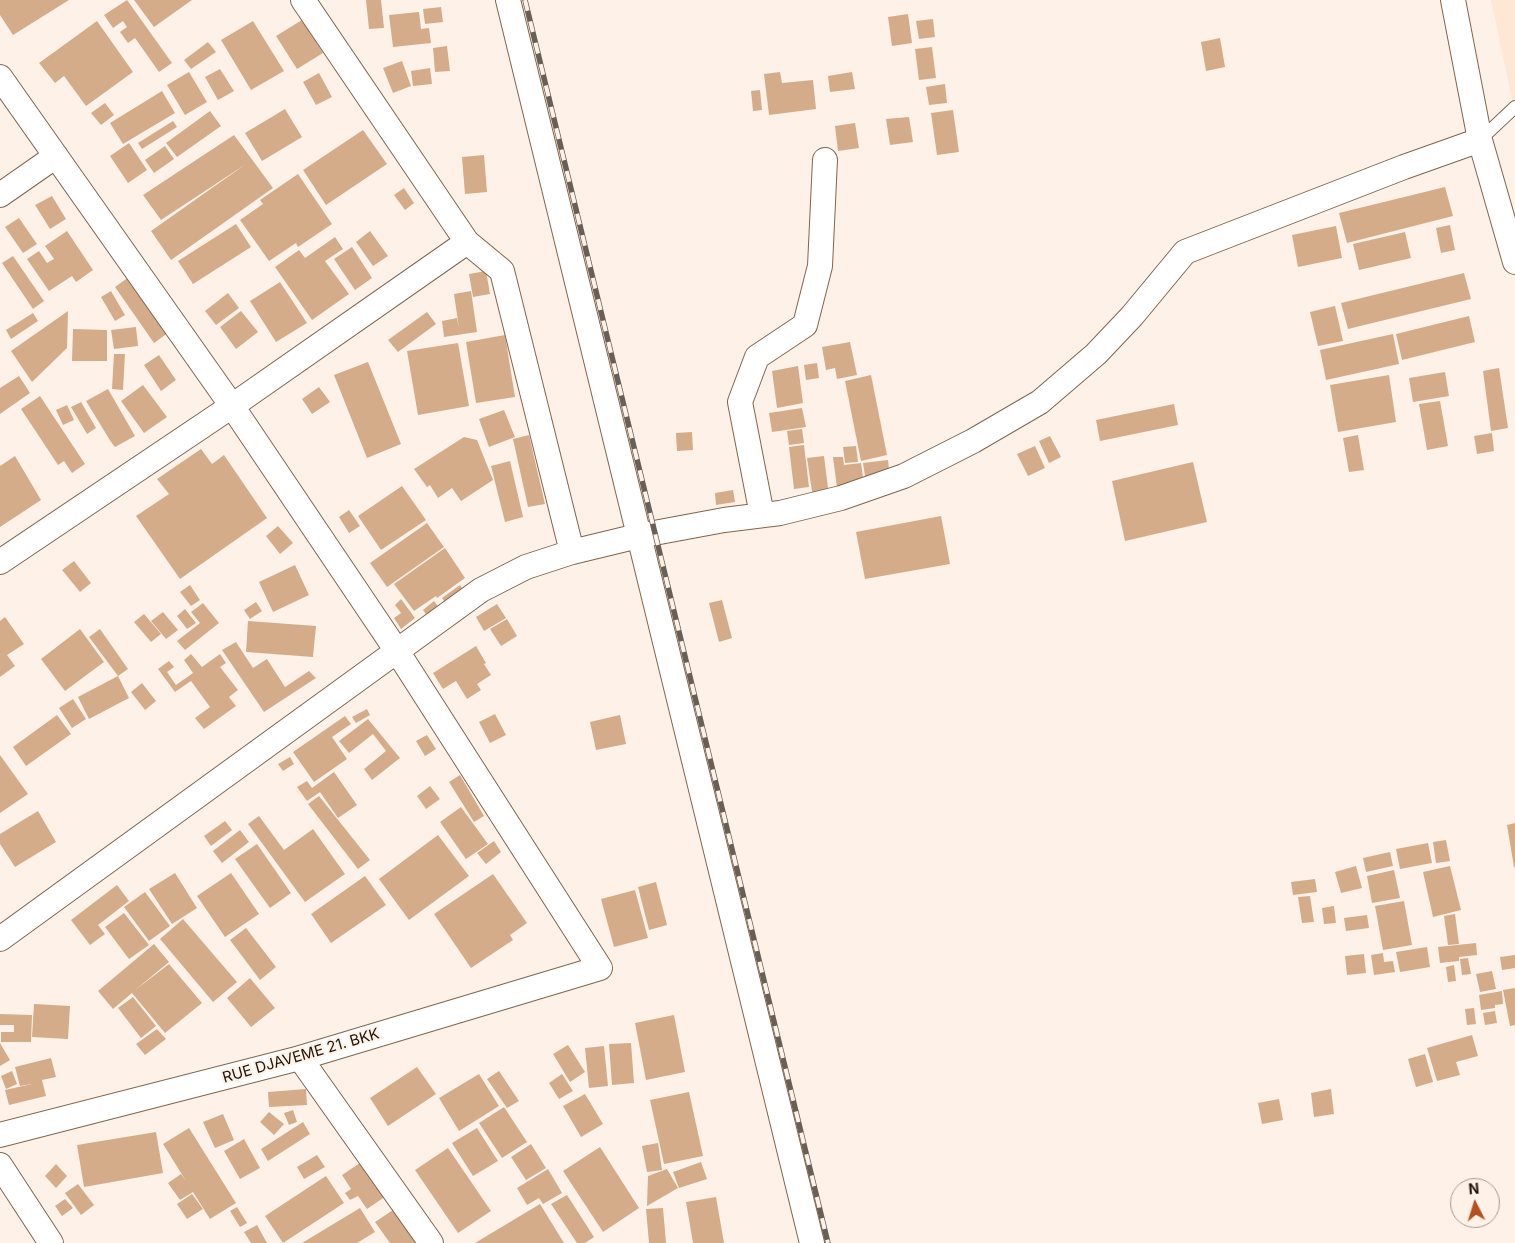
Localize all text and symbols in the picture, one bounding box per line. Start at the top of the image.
street label: RUE DJAVEME 21. BKK [220,1025,382,1087]
north arrow [1450,1178,1500,1228]
text: N [1468,1180,1480,1197]

